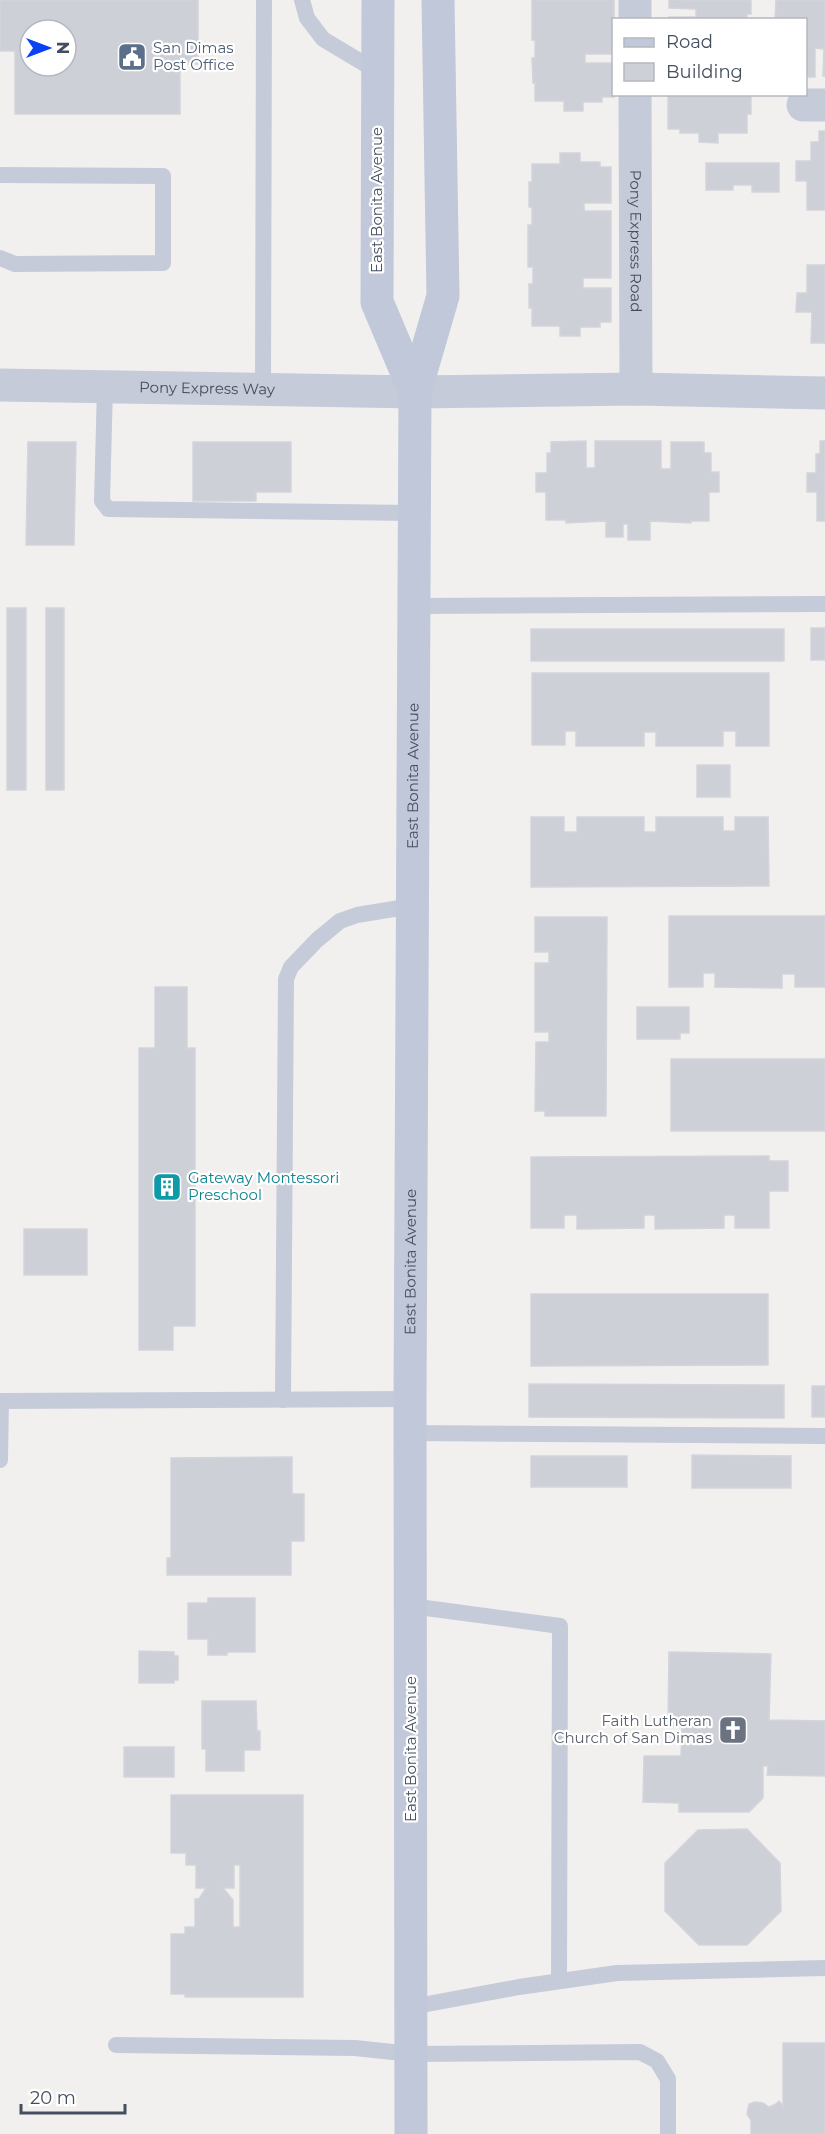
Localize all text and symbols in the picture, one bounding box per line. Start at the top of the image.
north arrow [18,18,78,78]
legend [612,18,807,96]
text: Road [666,31,713,53]
place label: San Dimas Post Office [153,38,235,74]
public building icon: San Dimas Post Office [116,41,148,73]
text: N [53,42,72,54]
text: Building [666,61,743,83]
street label: East Bonita Avenue [367,127,386,273]
street label: Pony Express Road [626,170,646,312]
street label: Pony Express Way [139,377,276,399]
street label: East Bonita Avenue [403,703,422,849]
place label: Gateway Montessori Preschool [188,1168,339,1204]
building icon: Gateway Montessori Preschool [151,1171,183,1203]
street label: East Bonita Avenue [400,1189,420,1335]
street label: East Bonita Avenue [401,1676,420,1822]
place label: Faith Lutheran Church of San Dimas [554,1711,712,1747]
church icon: Faith Lutheran Church of San Dimas [717,1714,749,1746]
scale bar [21,2077,124,2115]
text: 20 m [30,2087,76,2109]

